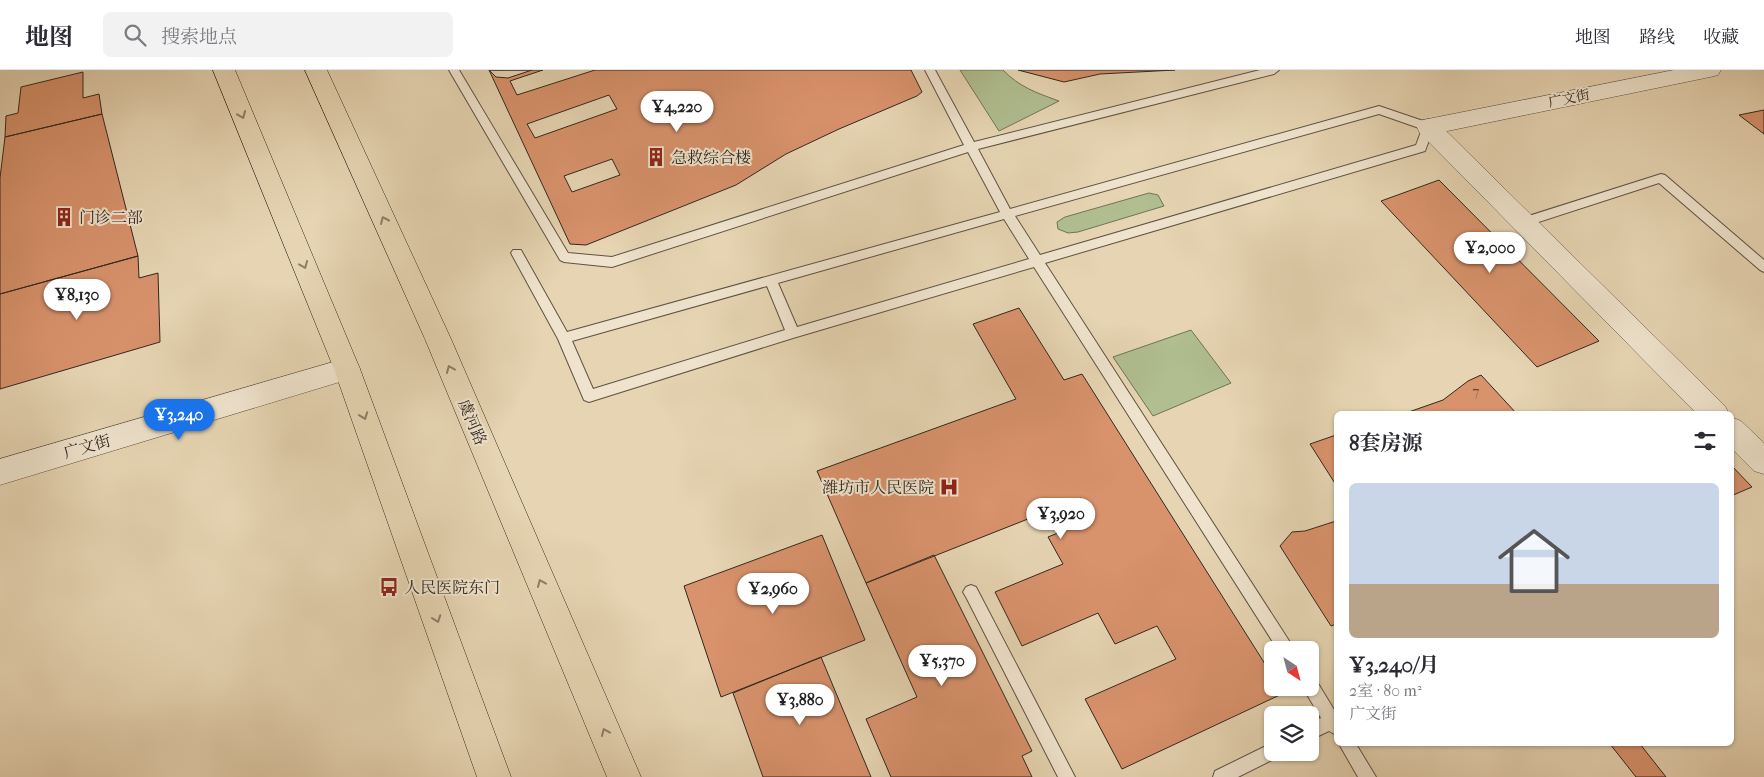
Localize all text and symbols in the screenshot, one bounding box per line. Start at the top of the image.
search box [103,12,453,57]
icon: search [121,21,149,49]
text: 地图 [25,23,73,51]
text: 搜索地点 [161,26,237,48]
text: 地图 [1575,27,1611,48]
text: 路线 [1639,27,1675,48]
text: 收藏 [1703,27,1739,48]
street label: 广文街 [1547,86,1591,111]
pin: ¥4,220 [636,90,718,133]
text: ¥4,220 [652,97,702,116]
one-way arrow [236,110,246,119]
building icon: 急救综合楼 [645,146,667,168]
place label: 急救综合楼 [671,148,751,167]
building icon: 门诊二部 [53,206,75,228]
place label: 门诊二部 [79,208,143,227]
one-way arrow [380,216,391,225]
pin: ¥2,000 [1449,232,1531,274]
text: ¥2,000 [1465,238,1515,257]
one-way arrow [298,260,308,269]
pin: ¥8,130 [36,278,118,321]
text: ¥8,130 [55,285,99,304]
one-way arrow [446,365,456,373]
house number: 7 [1473,383,1480,400]
street label: 虞河路 [454,396,491,448]
pin: ¥3,240 [138,398,220,441]
text: ¥3,240 [155,405,203,424]
one-way arrow [358,412,368,420]
icon: filters [1691,427,1719,455]
street label: 广文街 [61,431,113,462]
text: 8套房源 [1349,431,1423,455]
hospital icon: 潍坊市人民医院 [938,476,960,498]
place label: 潍坊市人民医院 [822,478,934,497]
pin: ¥3,920 [1020,498,1102,540]
text: ¥3,920 [1037,504,1085,523]
icon: home [1489,516,1579,606]
pin: ¥2,960 [732,572,814,615]
bus stop icon: 人民医院东门 [378,576,400,598]
place label: 人民医院东门 [404,578,500,597]
one-way arrow [537,579,547,588]
text: ¥2,960 [748,579,798,598]
one-way arrow [431,614,441,622]
north arrow [1264,641,1319,696]
map controls [1264,641,1319,761]
pin: ¥5,370 [901,644,983,687]
text: ¥5,370 [919,651,965,670]
text: ¥3,240/月 [1349,653,1439,677]
text: 2室 · 80 m² [1349,681,1421,700]
pin: ¥3,880 [759,684,841,726]
text: ¥3,880 [776,690,824,709]
text: 广文街 [1349,704,1397,723]
button: layers [1264,706,1319,761]
one-way arrow [600,728,611,737]

